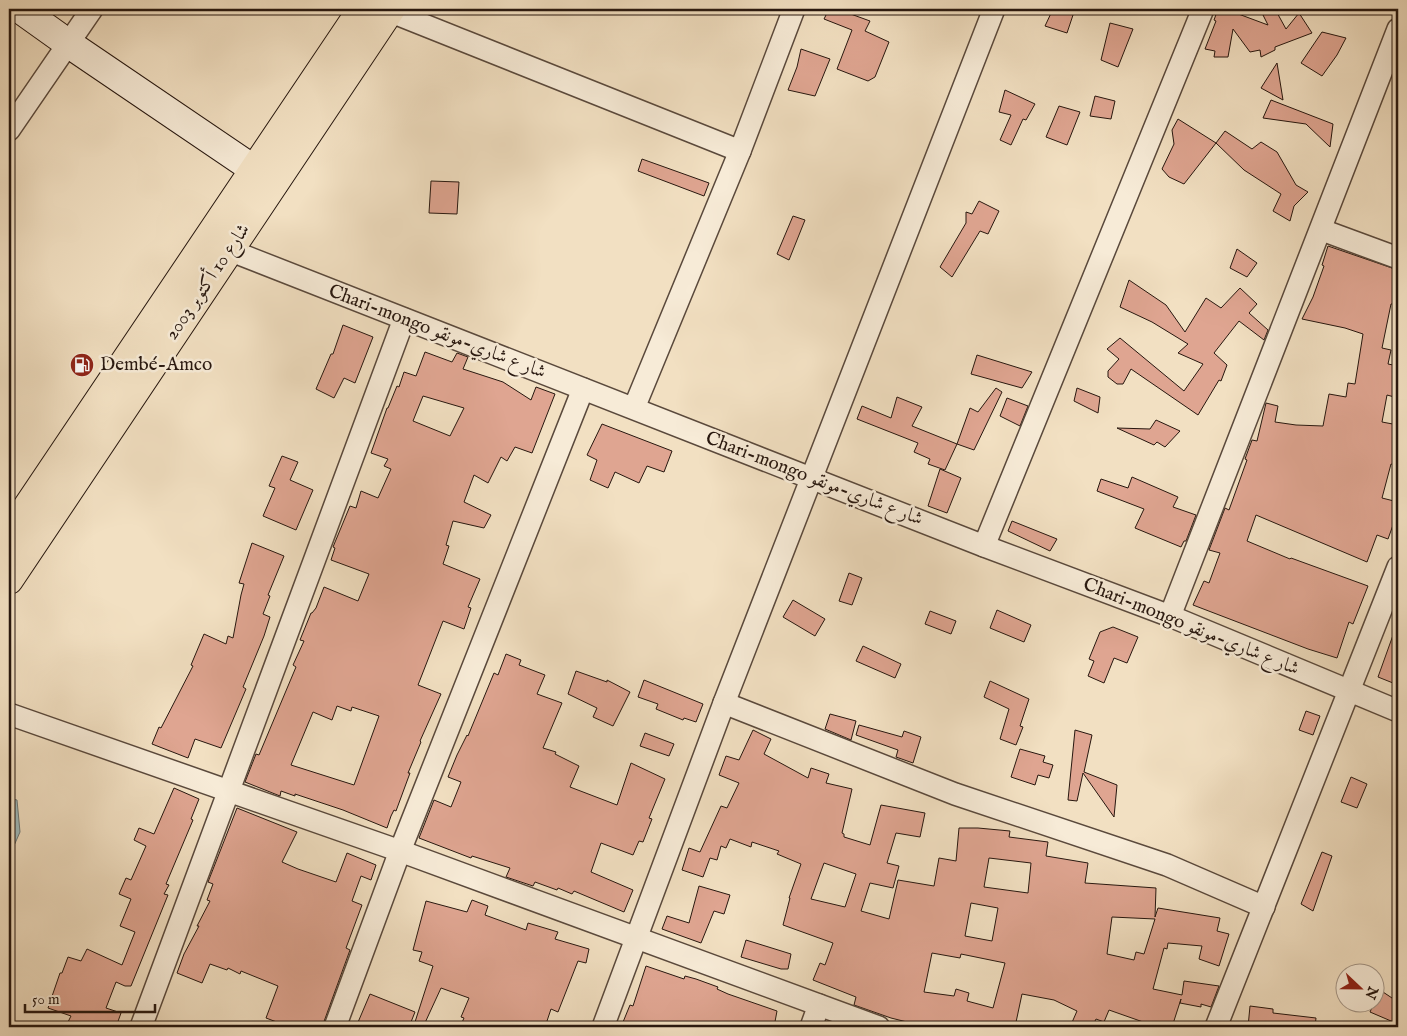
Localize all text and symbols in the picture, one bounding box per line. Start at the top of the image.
street label: شارع 10 أكتوبر 2003 [159,218,257,346]
street label: Chari-mongo شار ع شاري-مونقو [324,279,549,386]
fuel station icon: Dembé-Amco [69,352,95,378]
place label: Dembé-Amco [100,353,212,377]
street label: Chari-mongo شار ع شاري-مونقو [701,426,926,533]
street label: Chari-mongo شار ع شاري-مونقو [1079,573,1303,683]
north arrow [1334,964,1384,1014]
scale bar [25,981,155,1013]
text: N [1361,983,1382,1001]
text: 50 m [32,990,60,1009]

